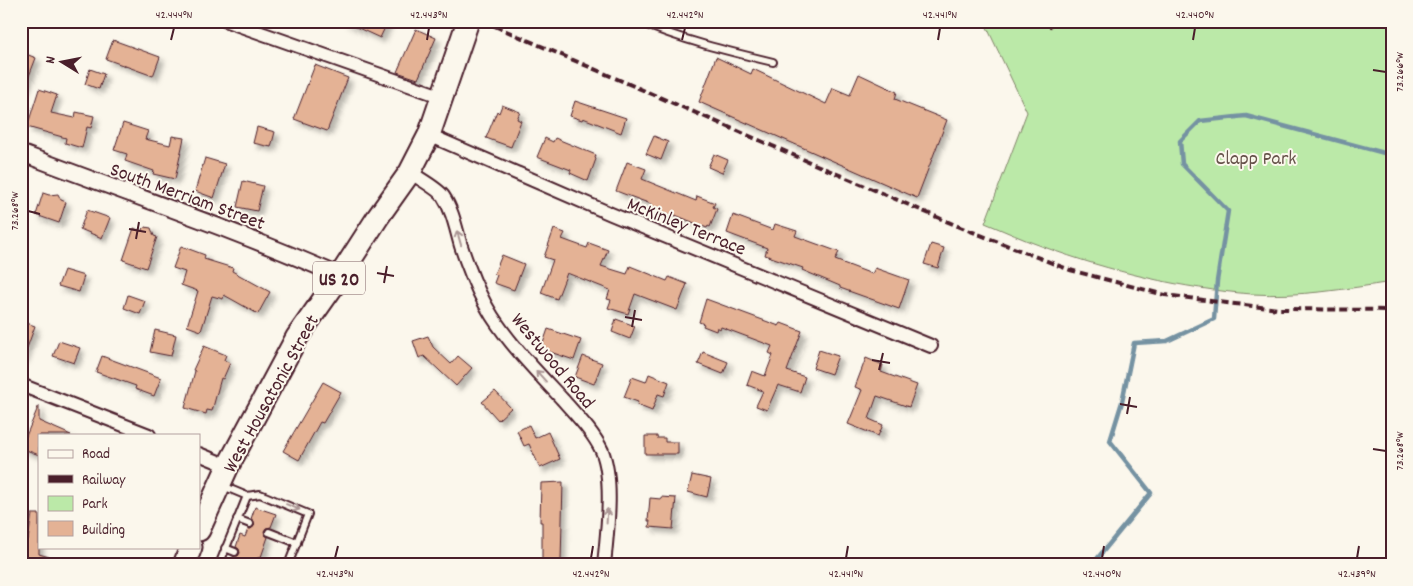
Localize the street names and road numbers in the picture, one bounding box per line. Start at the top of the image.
street label: South Merriam Street [106,157,268,239]
street label: McKinley Terrace [622,191,750,264]
road number: US 20 [313,262,365,294]
street label: Westwood Road [503,308,600,416]
street label: West Housatonic Street [218,310,328,478]

